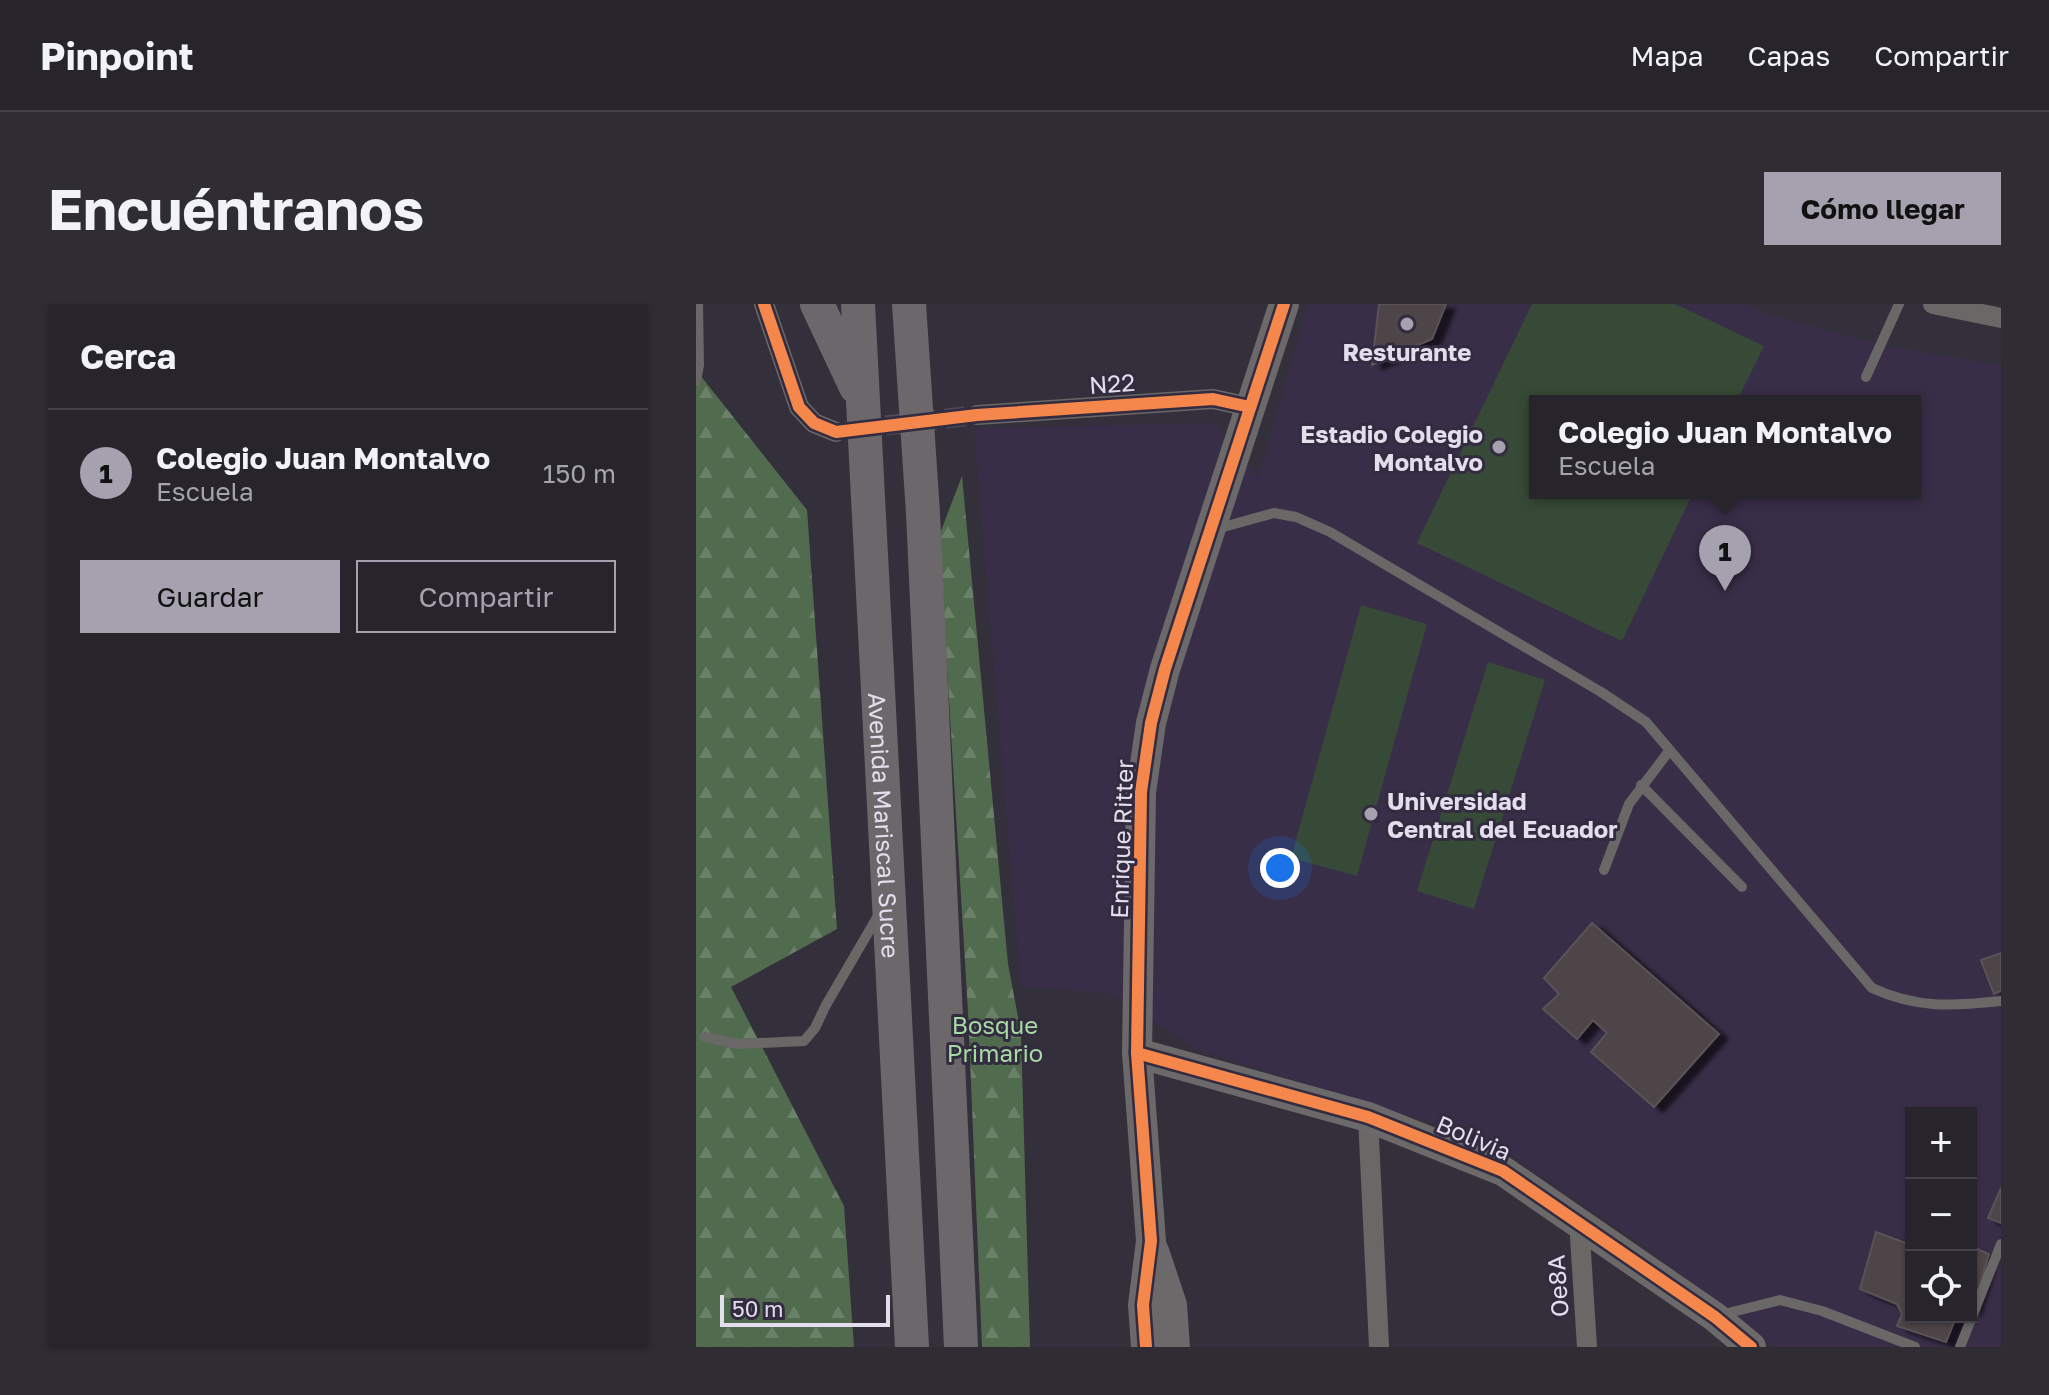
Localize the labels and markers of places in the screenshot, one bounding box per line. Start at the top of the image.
marker: Resturante [1398,315,1416,333]
place label: Resturante [1343,337,1471,366]
place label: Estadio Colegio Montalvo [1300,419,1483,476]
marker: Estadio Colegio Montalvo [1490,438,1508,456]
pin: 1 [1699,525,1751,591]
place label: Universidad Central del Ecuador [1387,786,1618,843]
marker: Universidad Central del Ecuador [1362,805,1380,823]

